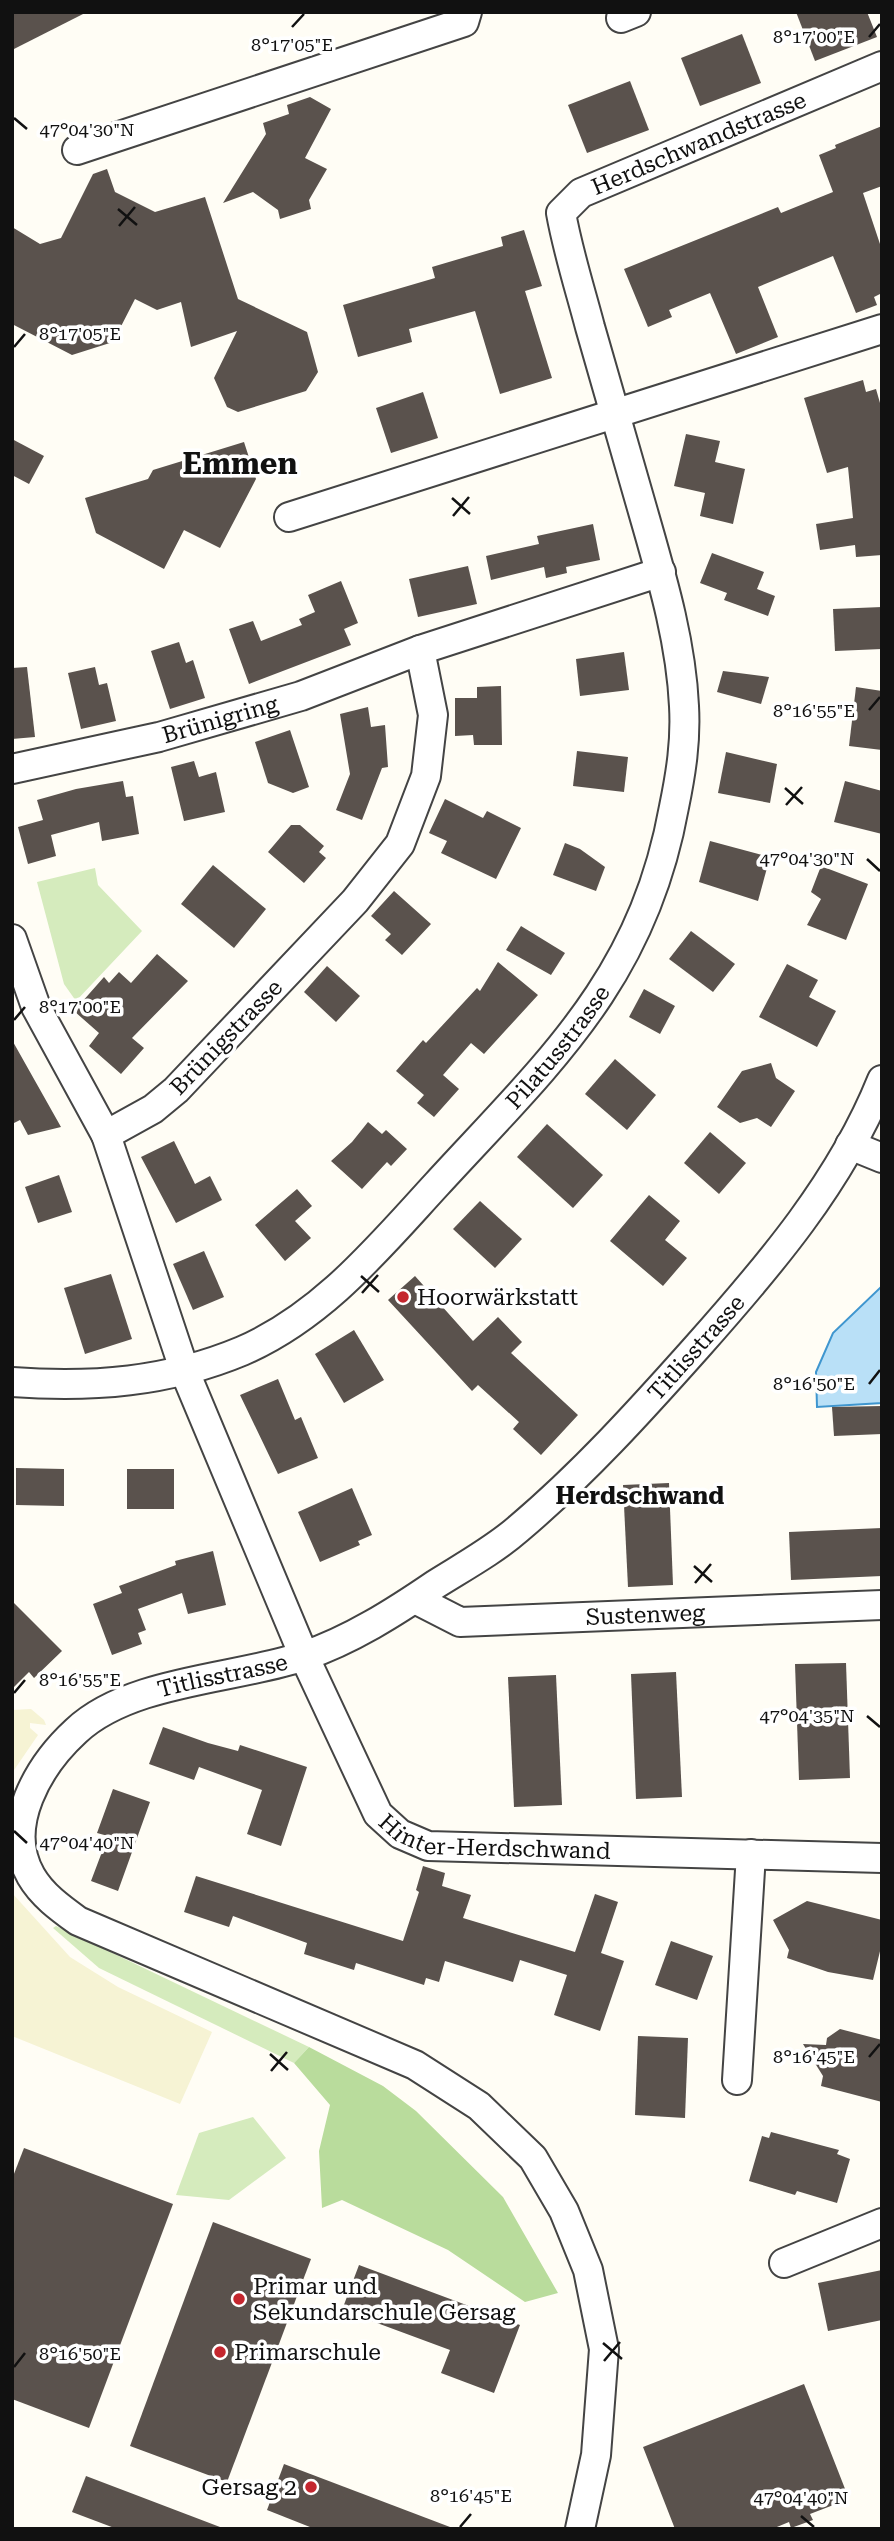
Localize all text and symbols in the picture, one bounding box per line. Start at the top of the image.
text: 8°17'00"E [773,26,855,47]
text: 8°17'05"E [251,34,333,55]
street label: Herdschwandstrasse [588,87,810,201]
text: 47°04'30"N [40,119,134,140]
text: 8°17'05"E [39,323,121,344]
district label: Emmen [182,446,298,481]
street label: Brünigring [159,690,281,749]
text: 8°16'55"E [773,700,855,721]
text: 47°04'30"N [760,848,854,869]
street label: Brünigstrasse [165,974,288,1101]
street label: Pilatusstrasse [501,980,616,1115]
text: 8°17'00"E [39,996,121,1017]
place label: Hoorwärkstatt [417,1284,578,1311]
marker: Hoorwärkstatt [395,1289,411,1305]
street label: Titlisstrasse [643,1290,751,1406]
text: 8°16'50"E [773,1373,855,1394]
district label: Herdschwand [556,1482,724,1510]
street label: Sustenweg [585,1599,706,1631]
street label: Titlisstrasse [155,1649,291,1703]
text: 8°16'55"E [39,1669,121,1690]
text: 47°04'35"N [760,1705,854,1726]
street label: Hinter-Herdschwand [373,1808,611,1865]
text: 47°04'40"N [40,1832,134,1853]
text: 8°16'45"E [773,2046,855,2067]
place label: Primar und Sekundarschule Gersag [253,2273,515,2326]
marker: Primar und Sekundarschule Gersag [231,2291,247,2307]
place label: Primarschule [234,2339,381,2366]
text: 8°16'50"E [39,2343,121,2364]
marker: Primarschule [212,2344,228,2360]
place label: Gersag 2 [202,2474,297,2501]
marker: Gersag 2 [303,2479,319,2495]
text: 8°16'45"E [430,2485,512,2506]
text: 47°04'40"N [754,2487,848,2508]

